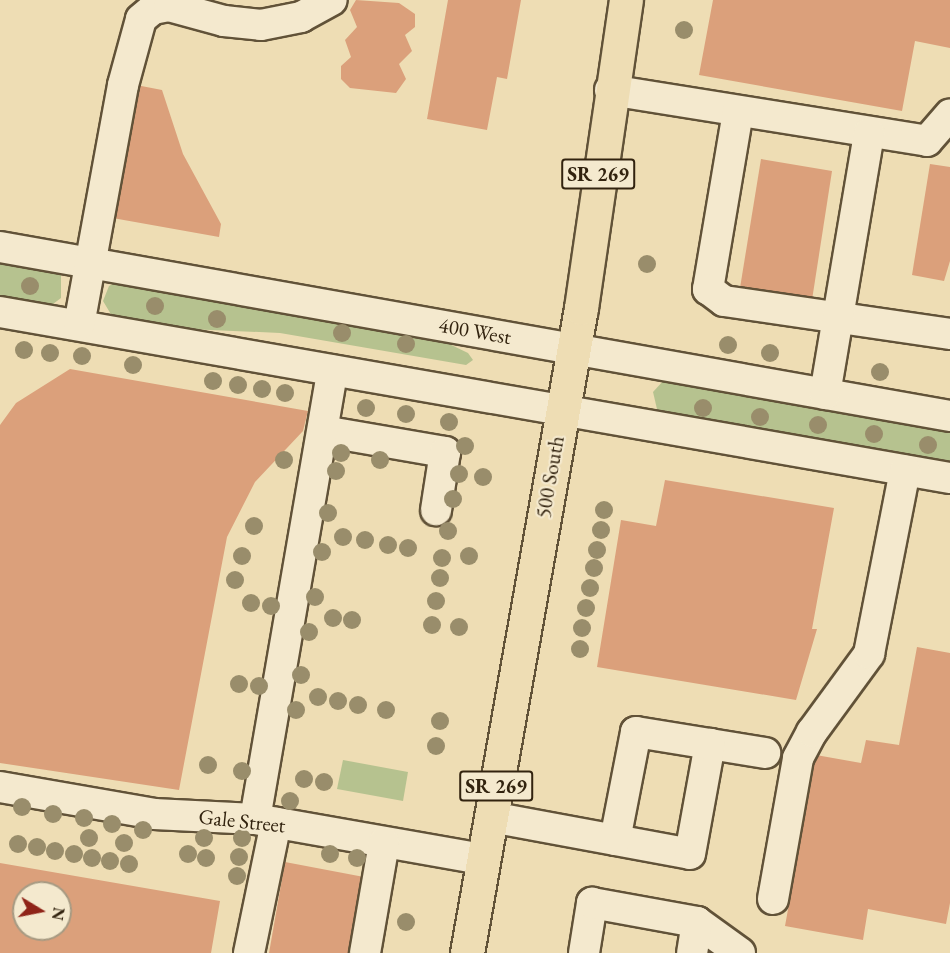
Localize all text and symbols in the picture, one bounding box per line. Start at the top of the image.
road number: SR 269 [560,157,636,191]
street label: 400 West [437,312,513,350]
street label: 500 South [530,434,570,520]
road number: SR 269 [458,769,534,803]
street label: Gale Street [197,804,287,838]
north arrow [12,881,72,941]
text: N [47,906,70,922]

